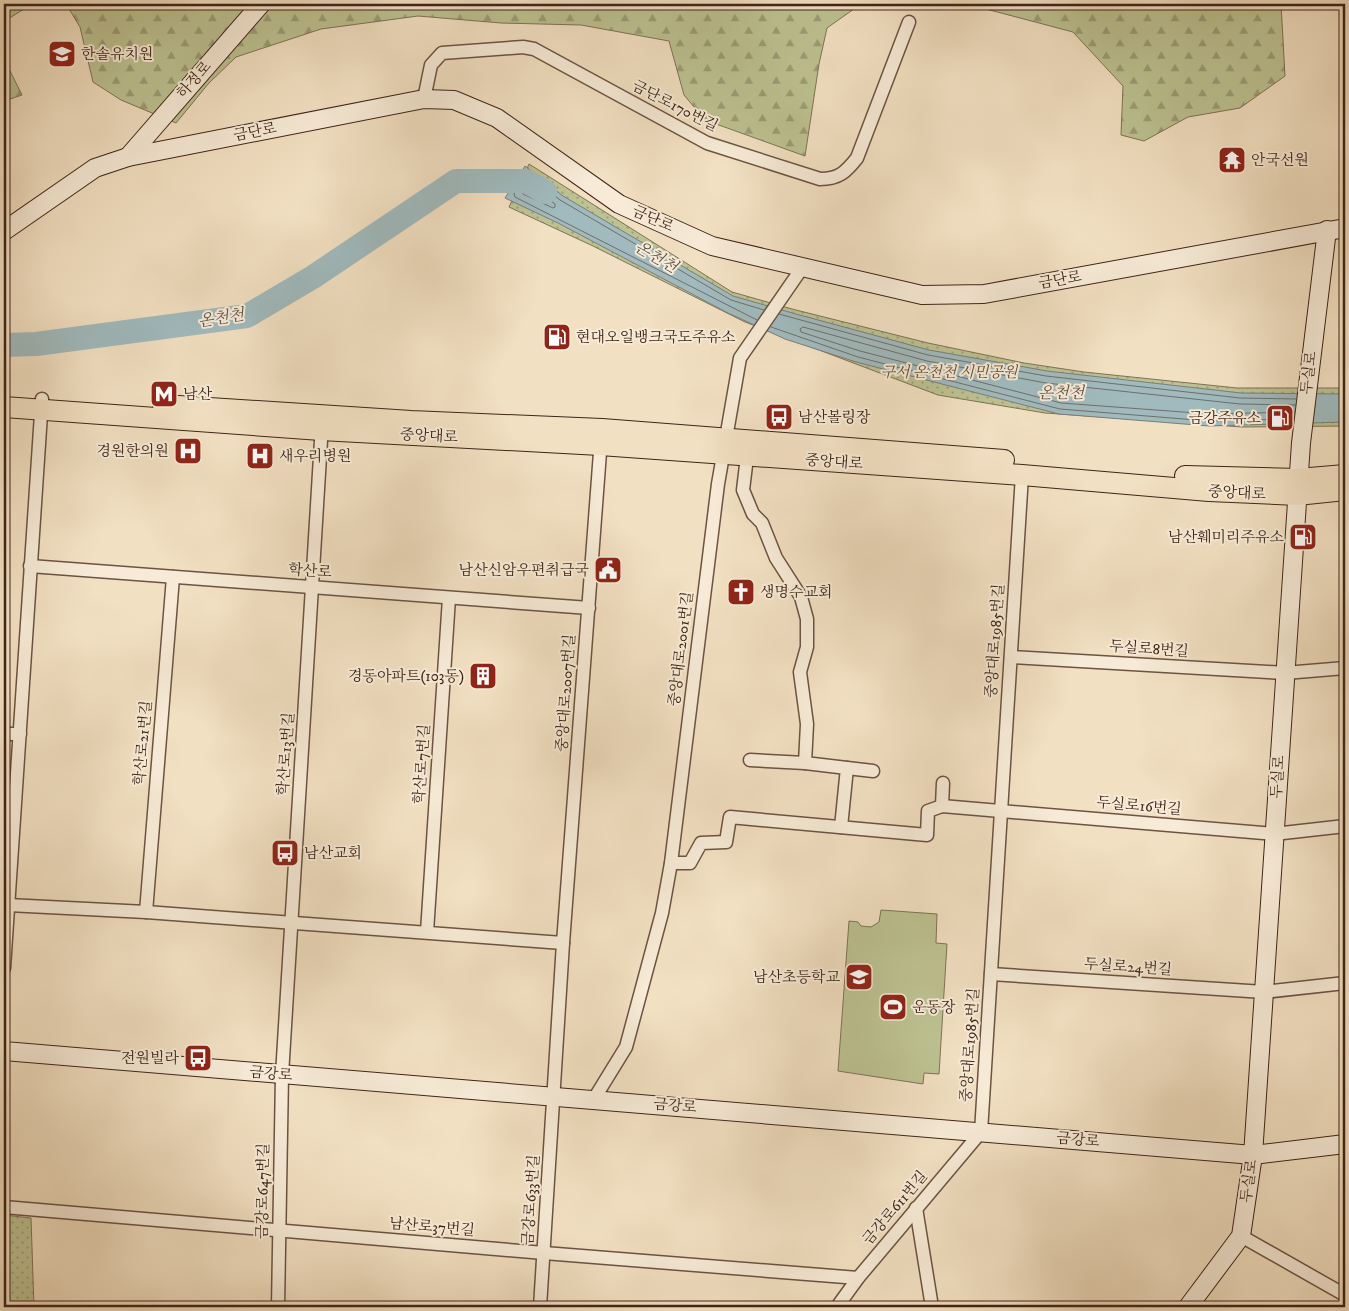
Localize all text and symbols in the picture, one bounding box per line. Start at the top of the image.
school or university icon: 한솔유치원 [47,39,77,69]
place label: 한솔유치원 [81,45,153,64]
street label: 하정로 [173,57,216,103]
street label: 금단로170번길 [629,76,721,136]
street label: 금단로 [232,118,279,145]
temple icon: 안국선원 [1217,145,1247,175]
place label: 안국선원 [1251,151,1309,170]
street label: 금단로 [629,201,677,237]
water label: 온천천 [631,237,682,278]
street label: 금단로 [1037,267,1084,293]
water label: 온천천 [197,304,247,332]
fuel station icon: 현대오일뱅크국도주유소 [542,322,572,352]
place label: 현대오일뱅크국도주유소 [576,328,736,347]
street label: 두실로 [1297,350,1321,396]
park label: 구서 온천천 시민공원 [880,363,1019,382]
metro station icon: 남산 [149,379,179,409]
water label: 온천천 [1038,383,1086,403]
place label: 남산 [183,385,212,404]
bus stop icon: 남산볼링장 [764,402,794,432]
fuel station icon: 금강주유소 [1265,403,1295,433]
place label: 남산볼링장 [798,408,871,427]
place label: 금강주유소 [1189,409,1262,428]
street label: 중앙대로 [400,425,459,447]
hospital icon: 경원한의원 [173,436,203,466]
hospital icon: 새우리병원 [245,441,275,471]
place label: 경원한의원 [97,442,169,461]
place label: 새우리병원 [279,447,351,466]
street label: 중앙대로 [804,451,864,474]
street label: 중앙대로 [1208,482,1267,504]
fuel station icon: 남산훼미리주유소 [1288,522,1318,552]
place label: 남산훼미리주유소 [1168,528,1285,547]
public building icon: 남산신암우편취급국 [593,555,623,585]
street label: 학산로 [288,560,333,582]
place label: 남산신암우편취급국 [459,561,589,580]
church icon: 생명수교회 [726,577,756,607]
place label: 생명수교회 [760,583,832,602]
street label: 중앙대로1985번길 [982,583,1008,699]
street label: 중앙대로2001번길 [665,590,697,708]
street label: 중앙대로2007번길 [552,633,580,753]
street label: 두실로8번길 [1108,637,1190,661]
building icon: 경동아파트(103동) [468,661,498,691]
place label: 경동아파트(103동) [348,667,464,686]
street label: 학산로21번길 [130,700,156,786]
street label: 학산로13번길 [274,712,298,796]
street label: 학산로7번길 [410,723,434,805]
street label: 두실로 [1267,754,1289,799]
street label: 두실로16번길 [1095,793,1183,819]
bus stop icon: 남산교회 [270,838,300,868]
place label: 남산교회 [304,844,362,863]
street label: 두실로24번길 [1083,954,1173,980]
school or university icon: 남산초등학교 [844,962,874,992]
place label: 남산초등학교 [753,968,840,987]
street label: 중앙대로1985번길 [957,987,983,1103]
sports icon: 운동장 [878,992,908,1022]
place label: 운동장 [912,998,956,1017]
bus stop icon: 전원빌라 [183,1043,213,1073]
place label: 전원빌라 [121,1049,180,1068]
street label: 금강로 [249,1063,294,1085]
street label: 금강로 [653,1095,698,1117]
street label: 금강로 [1056,1129,1101,1151]
street label: 금강로647번길 [253,1143,273,1239]
street label: 금강로633번길 [518,1154,544,1246]
street label: 두실로 [1237,1158,1262,1204]
street label: 금강로611번길 [858,1167,932,1249]
street label: 남산로37번길 [388,1214,476,1240]

